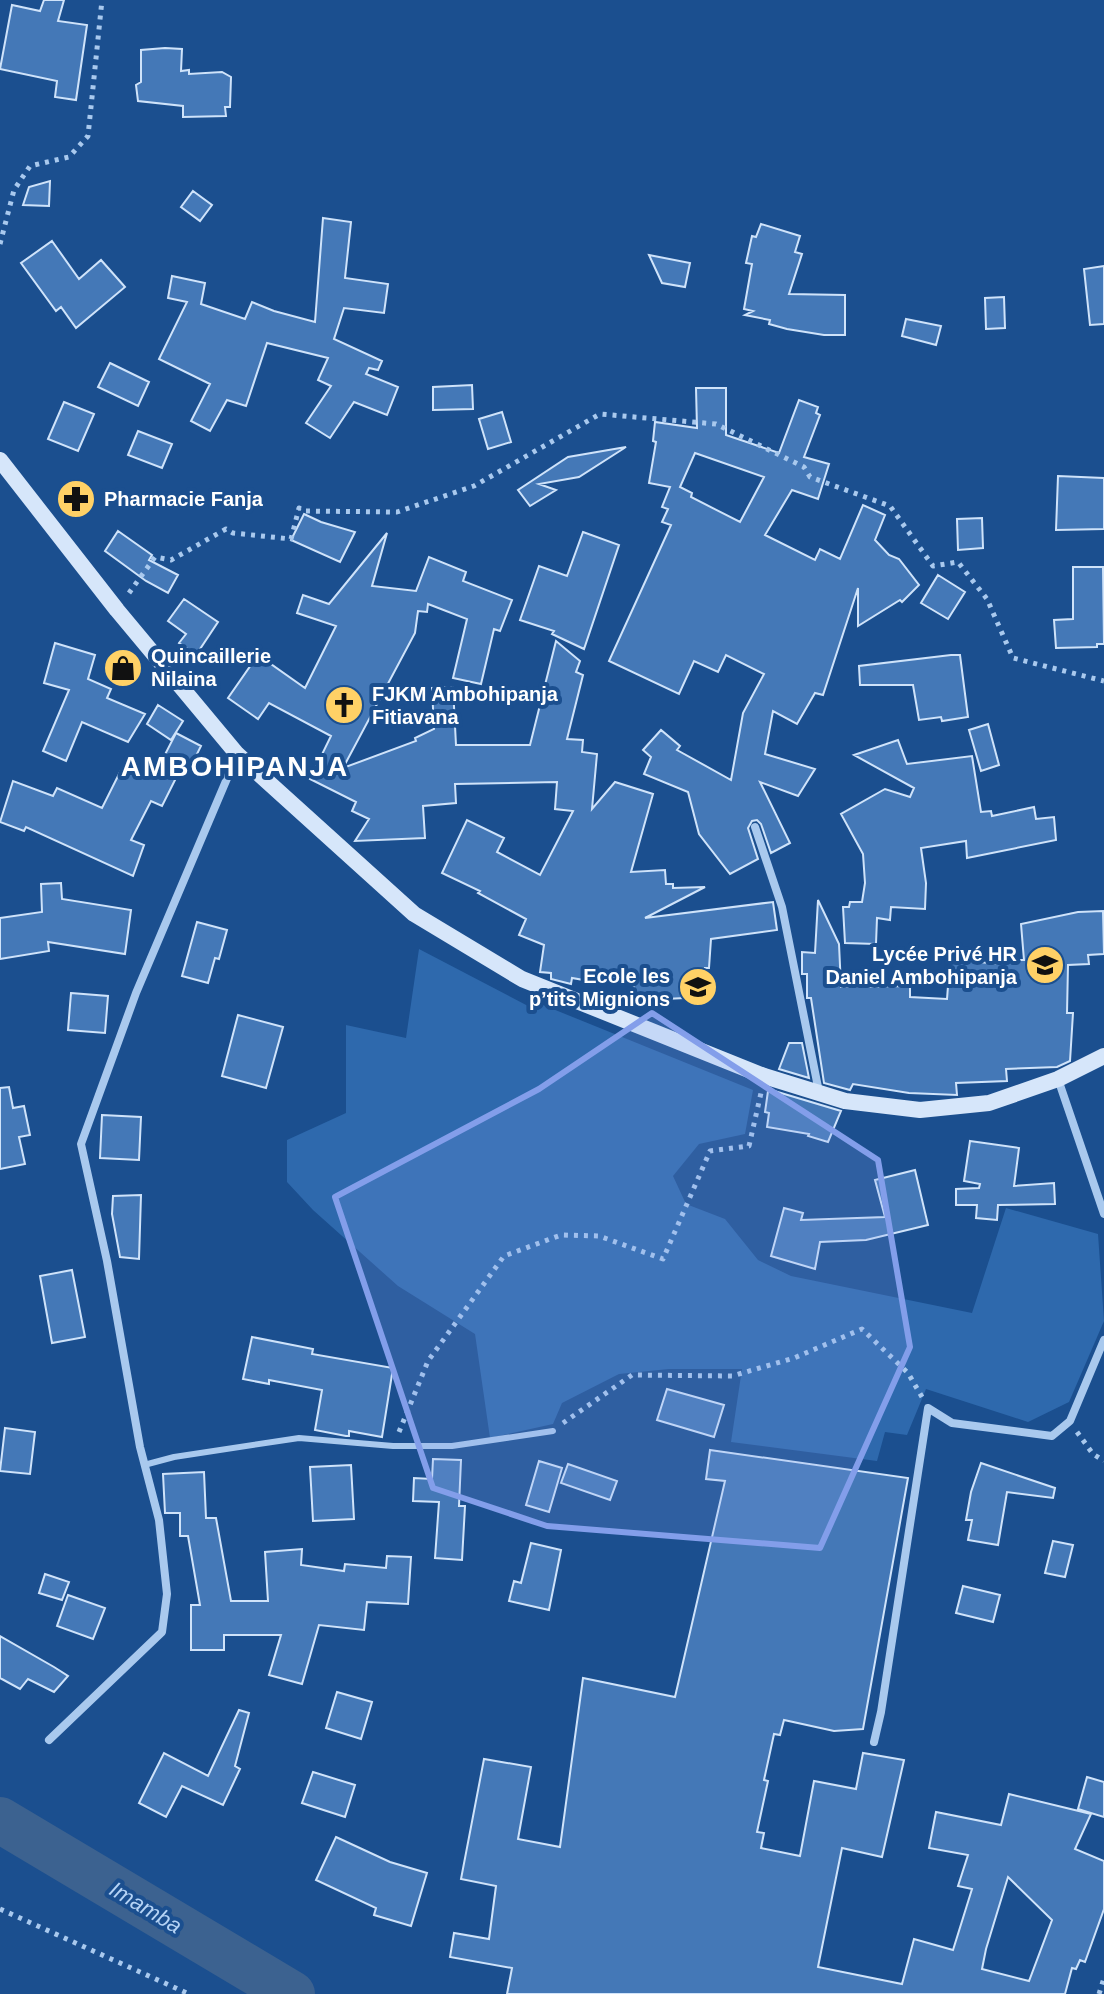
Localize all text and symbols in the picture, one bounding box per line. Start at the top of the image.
pharmacy icon: Pharmacie Fanja [55,478,97,520]
place label: Pharmacie Fanja [104,488,264,510]
place label: Quincaillerie Nilaina [151,645,271,690]
shop icon: Quincaillerie Nilaina [102,647,144,689]
place label: FJKM Ambohipanja Fitiavana [372,683,559,728]
church icon: FJKM Ambohipanja Fitiavana [323,684,365,726]
district label: AMBOHIPANJA [121,751,349,782]
place label: Lycée Privé HR Daniel Ambohipanja [825,943,1018,988]
school or university icon: Lycée Privé HR Daniel Ambohipanja [1024,944,1066,986]
place label: Ecole les p’tits Mignions [529,965,670,1010]
school or university icon: Ecole les p’tits Mignions [677,966,719,1008]
water label: Imamba [105,1876,186,1939]

